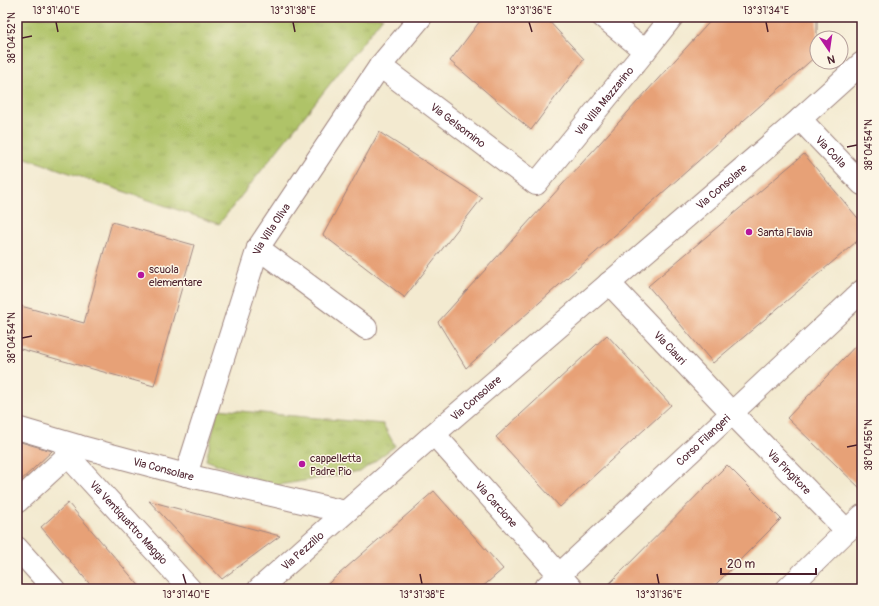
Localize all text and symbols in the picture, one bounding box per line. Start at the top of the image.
text: 13°31'40"E [32,5,80,17]
text: 13°31'38"E [270,5,316,17]
text: 13°31'36"E [506,5,552,17]
text: 13°31'34"E [743,5,789,17]
text: 38°04'52"N [6,12,18,64]
north arrow [809,30,849,70]
text: N [826,52,836,67]
street label: Via Villa Mazzarino [572,64,637,138]
street label: Via Gelsomino [428,100,488,151]
text: 38°04'54"N [863,119,875,171]
street label: Via Colla [812,133,849,171]
street label: Via Consolare [694,161,750,212]
street label: Via Villa Oliva [250,201,293,257]
place label: Santa Flavia [757,226,813,239]
marker: Santa Flavia [744,227,754,237]
place label: scuola elementare [149,263,203,289]
marker: scuola elementare [136,270,146,280]
text: 38°04'54"N [6,312,18,364]
street label: Via Ciauri [651,329,689,367]
street label: Via Consolare [448,373,505,424]
street label: Corso Filangeri [674,412,733,469]
text: 38°04'56"N [863,419,875,471]
street label: Via Pingitore [764,447,814,498]
place label: cappelletta Padre Pio [310,452,361,478]
street label: Via Consolare [131,455,196,484]
marker: cappelletta Padre Pio [297,459,307,469]
street label: Via Ventiquattro Maggio [87,478,170,567]
street label: Via Carcione [472,479,520,531]
street label: Via Pezzillo [279,529,327,573]
scale bar [721,550,816,576]
text: 20 m [727,557,756,572]
text: 13°31'40"E [162,589,210,601]
text: 13°31'38"E [399,589,445,601]
text: 13°31'36"E [636,589,682,601]

